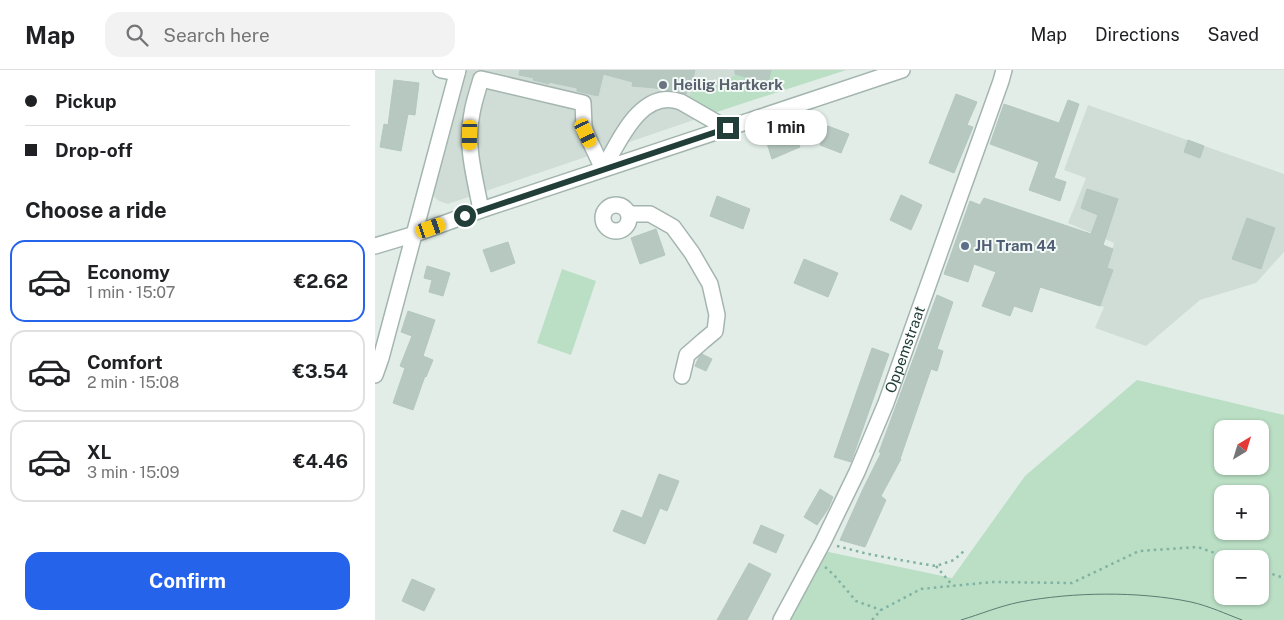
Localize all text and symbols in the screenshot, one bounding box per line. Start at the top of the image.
search box [105,12,455,57]
text: Map [25,21,75,49]
icon: search [123,21,151,49]
text: Search here [163,24,270,46]
text: Map [1030,24,1067,45]
text: Directions [1095,24,1180,45]
text: Saved [1208,24,1259,45]
place label: Heilig Hartkerk [673,76,783,93]
marker: Heilig Hartkerk [657,79,669,91]
text: Pickup [55,90,117,112]
callout: 1 min [745,110,828,146]
car [572,116,599,150]
route end [717,117,739,139]
text: 1 min [767,118,805,137]
car [462,120,477,150]
text: Drop-off [55,139,132,161]
text: Choose a ride [25,197,167,223]
route start [454,205,476,227]
car [414,216,447,240]
place label: JH Tram 44 [975,237,1056,254]
marker: JH Tram 44 [959,240,971,252]
icon: car [27,259,72,304]
text: Economy [87,261,170,283]
text: €2.62 [294,270,348,292]
text: 1 min · 15:07 [87,283,175,302]
street label: Oppemstraat [881,303,928,395]
icon: car [27,349,72,394]
text: Comfort [87,351,163,373]
text: €3.54 [293,360,348,382]
text: 2 min · 15:08 [87,373,179,392]
north arrow [1214,420,1269,475]
map controls [1214,420,1269,605]
icon: car [27,439,72,484]
text: XL [87,441,112,463]
text: €4.46 [293,450,348,472]
text: 3 min · 15:09 [87,463,180,482]
button: + [1214,485,1269,540]
button: − [1214,550,1269,605]
button: Confirm [25,552,350,610]

